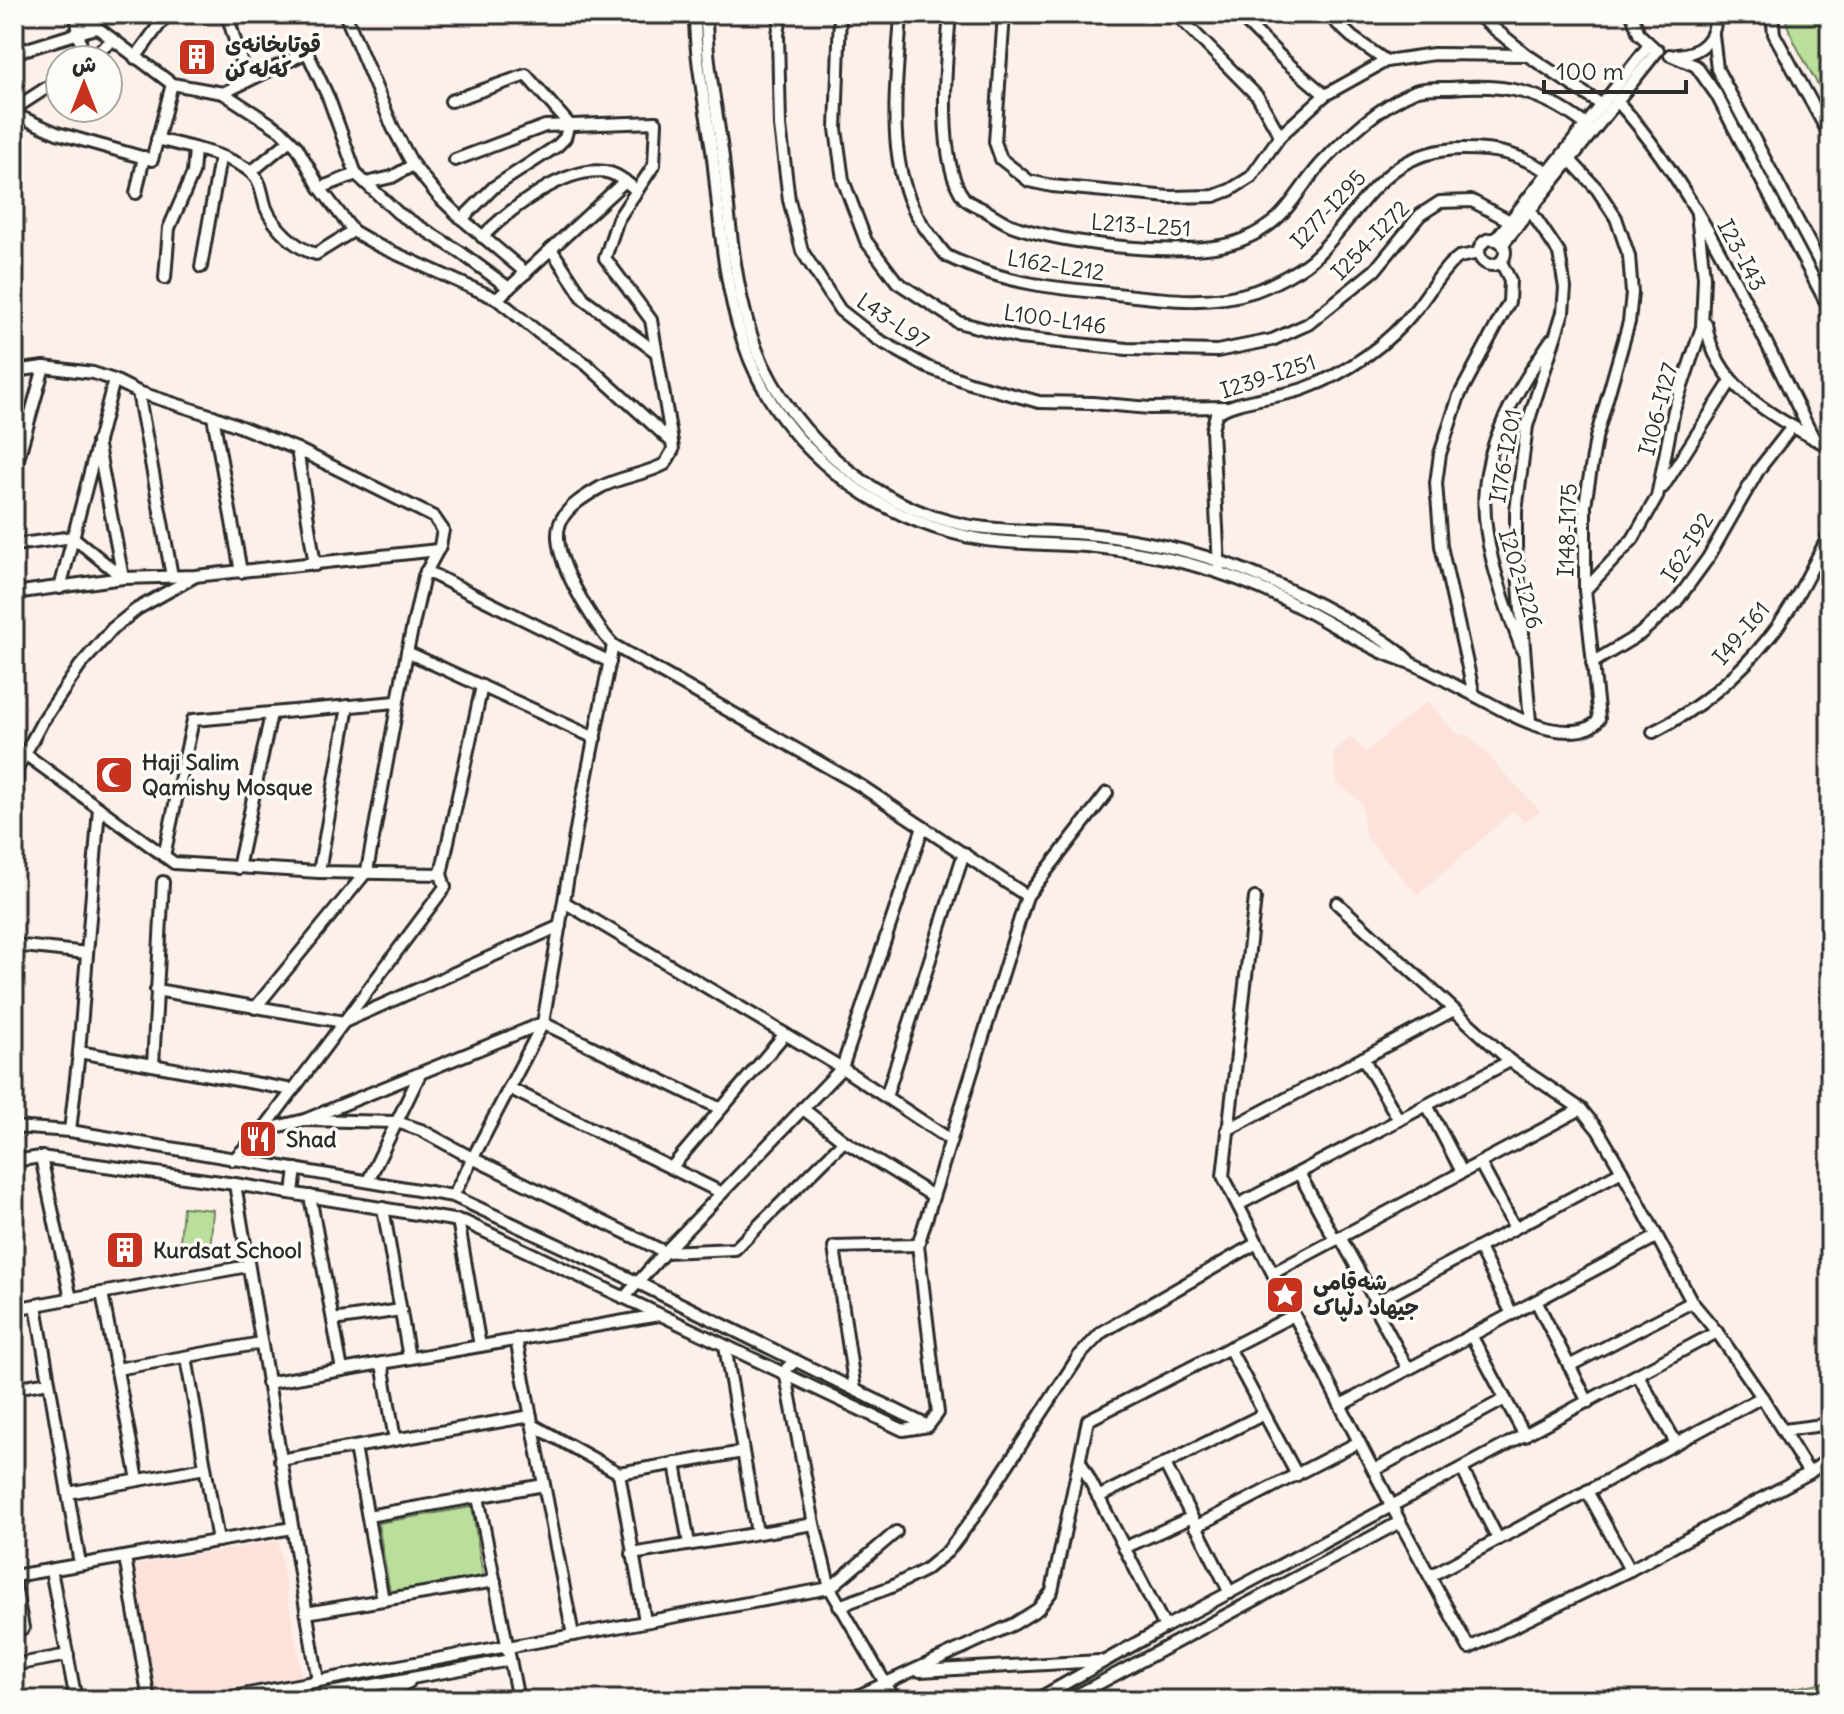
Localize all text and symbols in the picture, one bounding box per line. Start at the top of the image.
place label: قوتابخانەی کەلەکن [225,30,321,83]
building icon: قوتابخانەی کەلەکن [176,36,218,78]
north arrow [44,44,124,124]
scale bar [1544,44,1686,94]
text: ش [72,50,96,78]
text: 100 m [1556,56,1624,86]
street label: I277-I295 [1284,164,1372,254]
street label: I254-I272 [1325,194,1415,286]
street label: L213-L251 [1090,208,1192,242]
street label: I23-I43 [1712,214,1772,296]
street label: L162-L212 [1005,244,1107,286]
street label: L43-L97 [852,287,935,355]
street label: L100-L146 [1002,298,1108,340]
street label: I239-I251 [1217,347,1319,405]
street label: I106-I127 [1632,359,1684,458]
street label: I176-I201 [1483,407,1527,505]
street label: I148-I175 [1551,483,1583,577]
street label: I62-I92 [1655,507,1719,587]
street label: I202-I226 [1493,526,1549,632]
street label: I49-I61 [1706,596,1776,670]
place label: Haji Salim Qamishy Mosque [142,748,313,801]
mosque icon: Haji Salim Qamishy Mosque [93,754,135,796]
restaurant icon: Shad [237,1118,279,1160]
place label: Shad [286,1125,336,1153]
building icon: Kurdsat School [104,1229,146,1271]
place label: Kurdsat School [153,1236,302,1264]
place label: شەقامی جیهاد دڵپاک [1313,1268,1419,1322]
place icon: شەقامی جیهاد دڵپاک [1264,1274,1306,1316]

